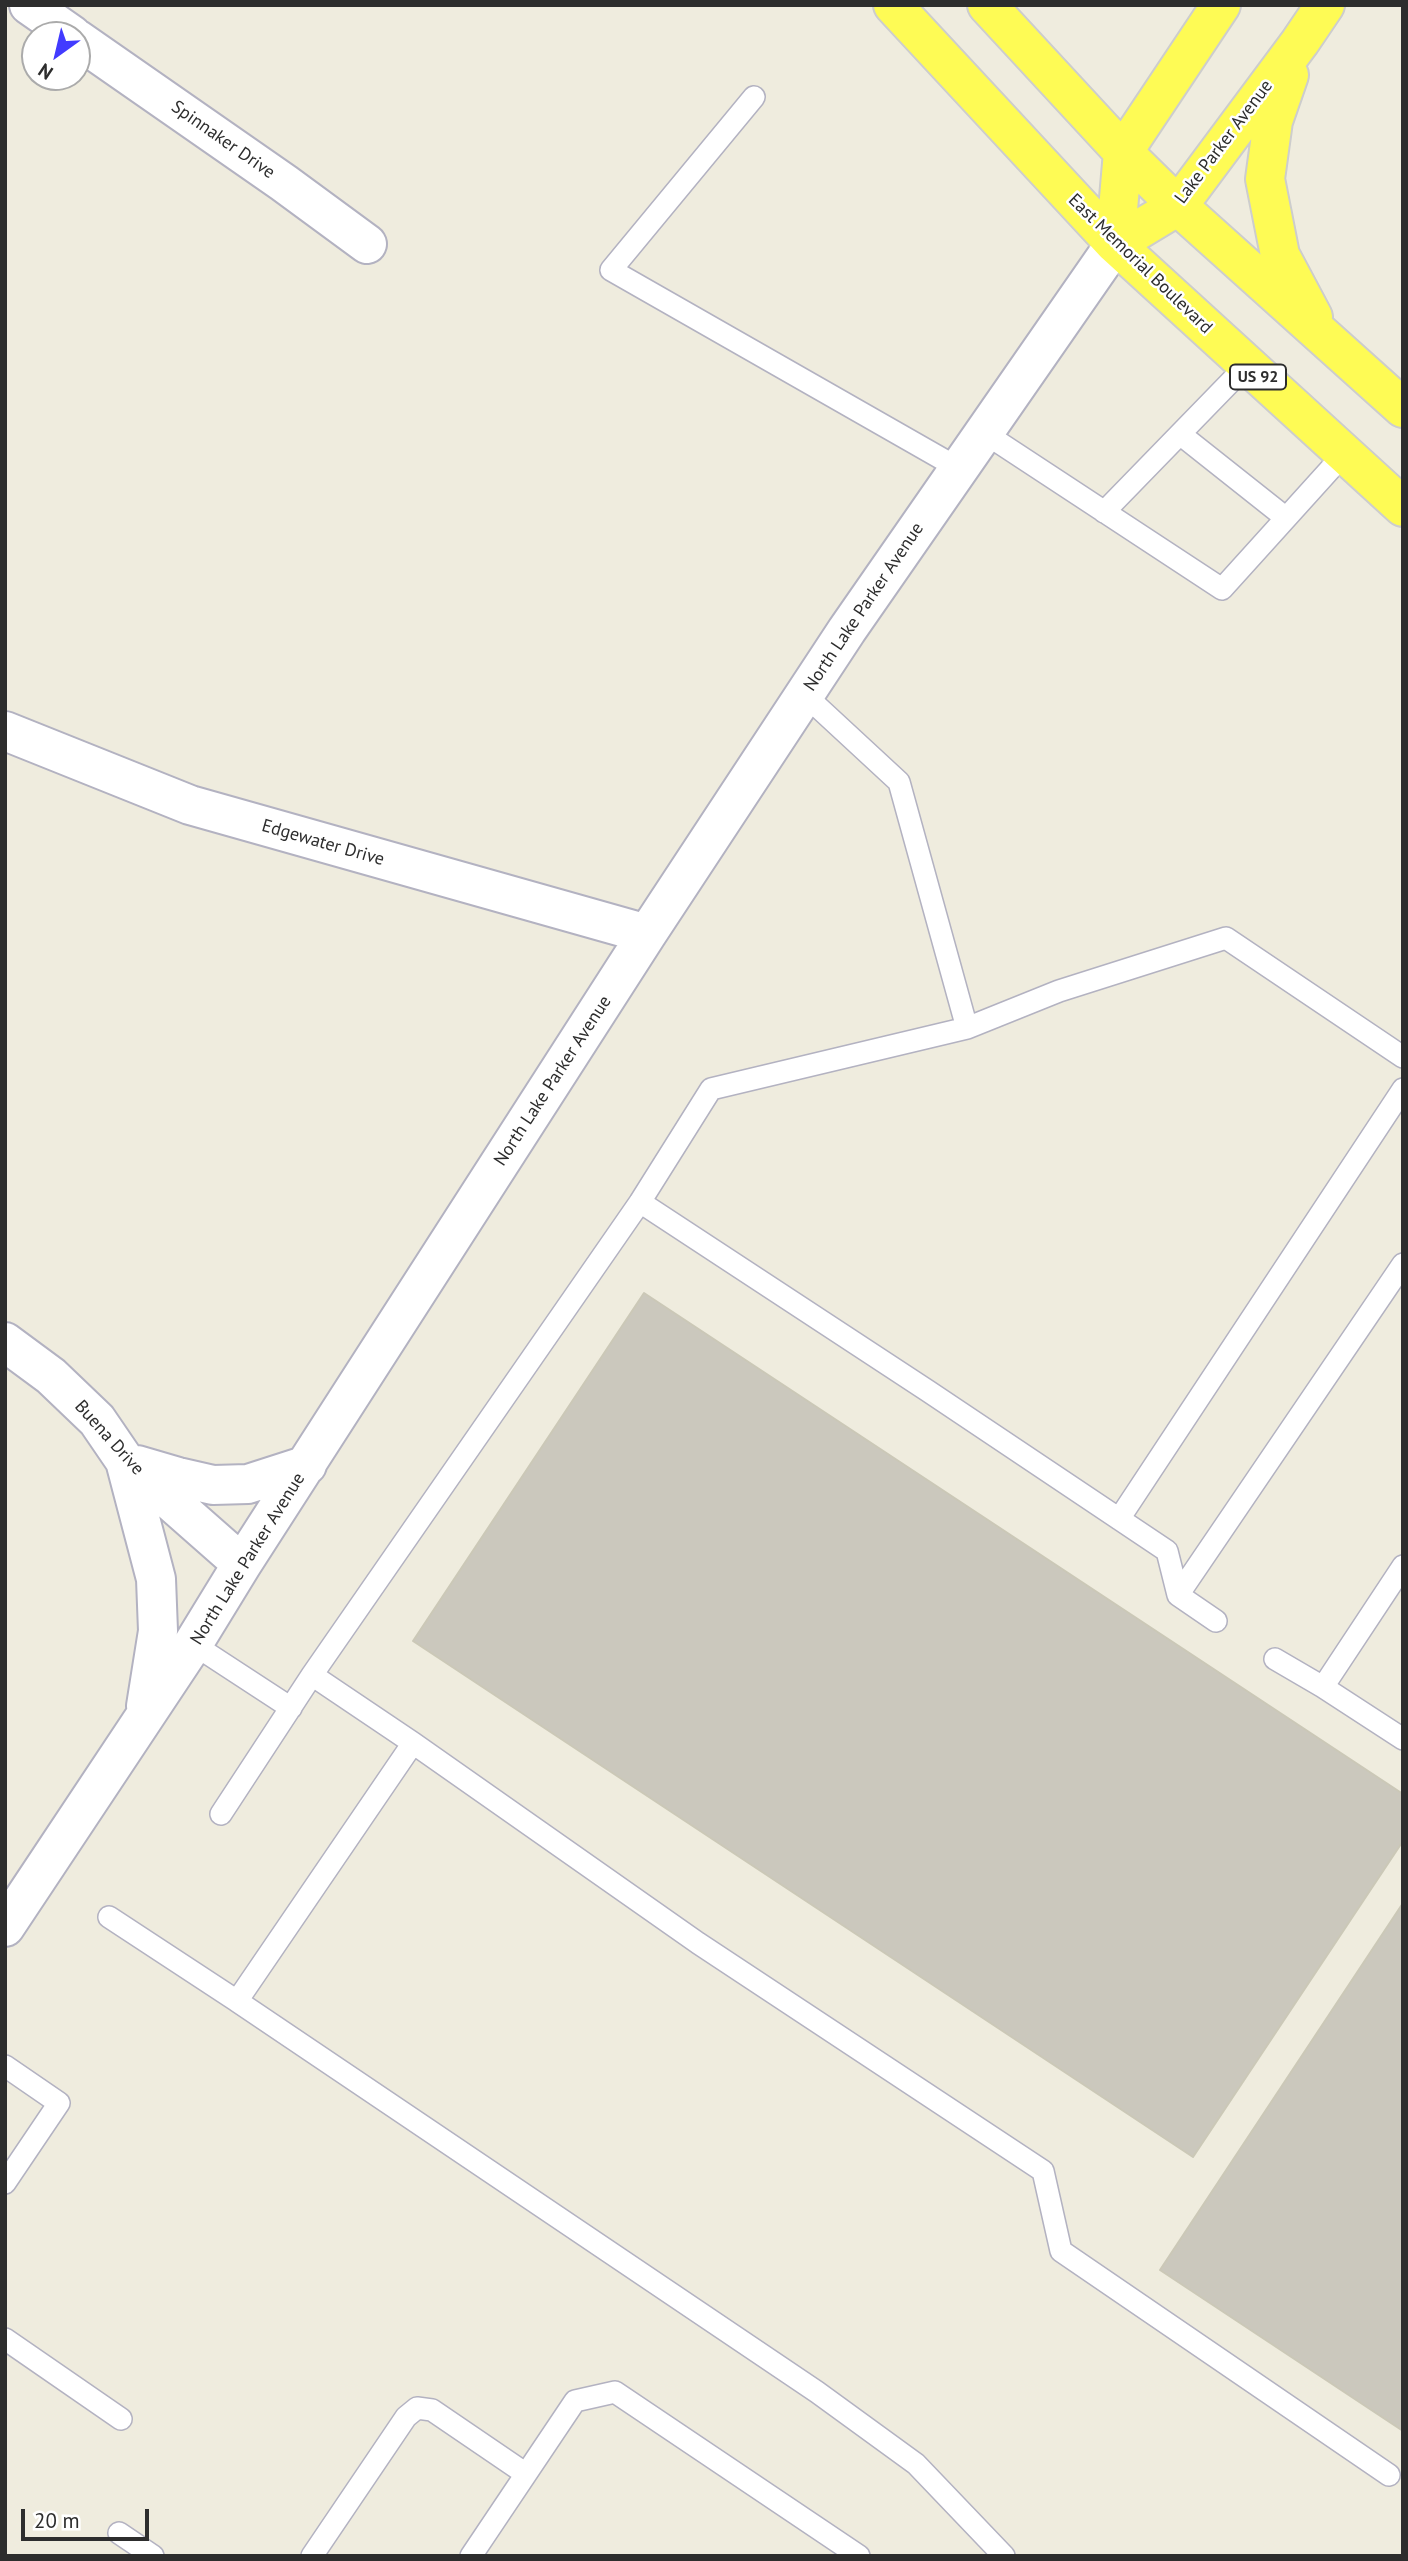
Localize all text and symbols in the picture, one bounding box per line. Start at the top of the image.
north arrow [21,21,91,91]
text: N [33,58,57,85]
street label: Lake Parker Avenue [1170,76,1278,208]
street label: Spinnaker Drive [167,96,279,184]
street label: East Memorial Boulevard [1063,190,1217,338]
road number: US 92 [1230,364,1286,390]
street label: North Lake Parker Avenue [800,519,928,695]
street label: Edgewater Drive [259,815,387,871]
street label: North Lake Parker Avenue [490,992,616,1170]
street label: Buena Drive [70,1396,148,1480]
street label: North Lake Parker Avenue [186,1469,310,1649]
scale bar [24,2494,152,2538]
text: 20 m [34,2507,80,2534]

